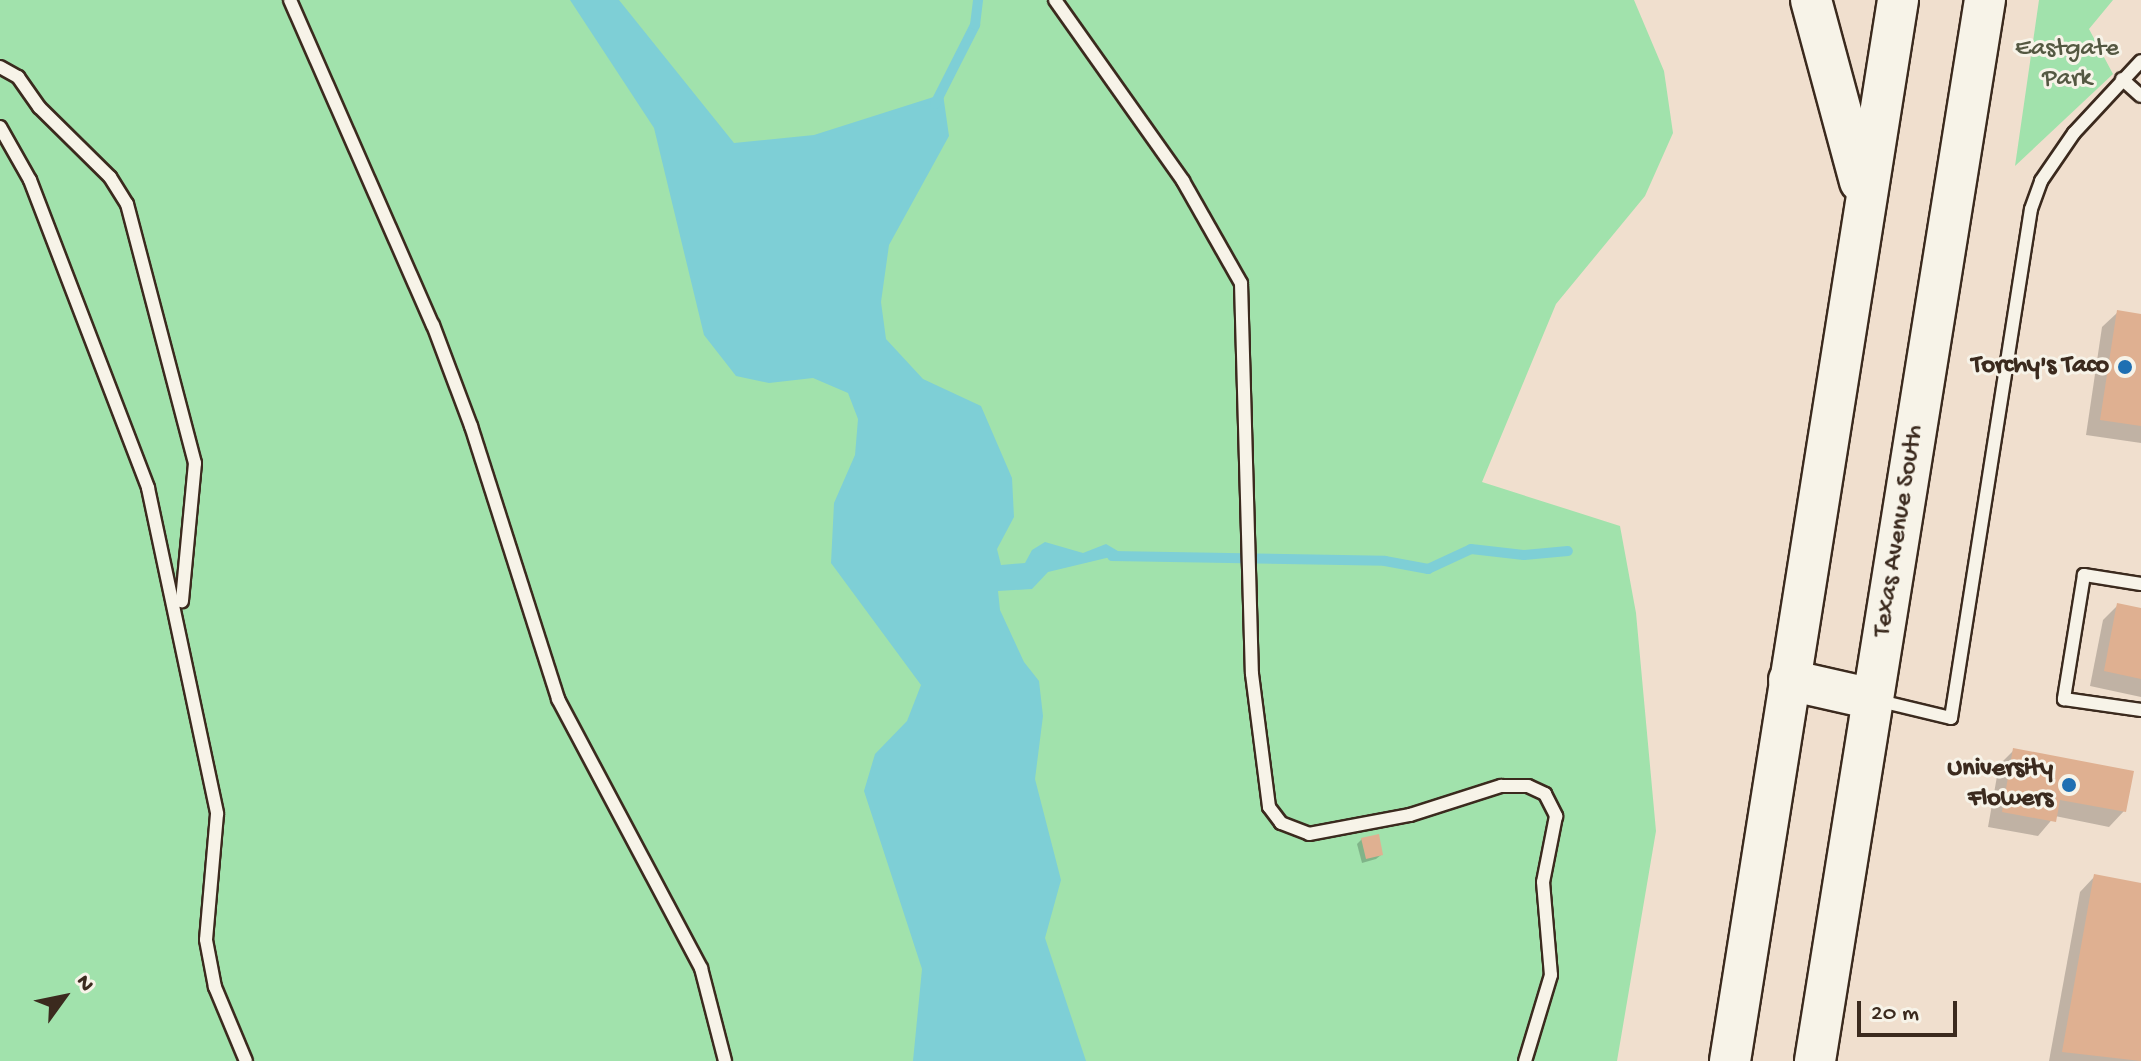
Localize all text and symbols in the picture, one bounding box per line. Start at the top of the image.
park label: Eastgate Park [2015,34,2119,96]
place label: Torchy's Taco [1972,351,2109,383]
marker: Torchy's Taco [2116,358,2134,376]
street label: Texas Avenue South [1868,423,1932,639]
place label: University Flowers [1947,754,2053,816]
marker: University Flowers [2060,776,2078,794]
north arrow [24,957,104,1037]
text: N [69,971,99,997]
scale bar [1861,985,1961,1035]
text: 20 m [1871,1000,1919,1029]

